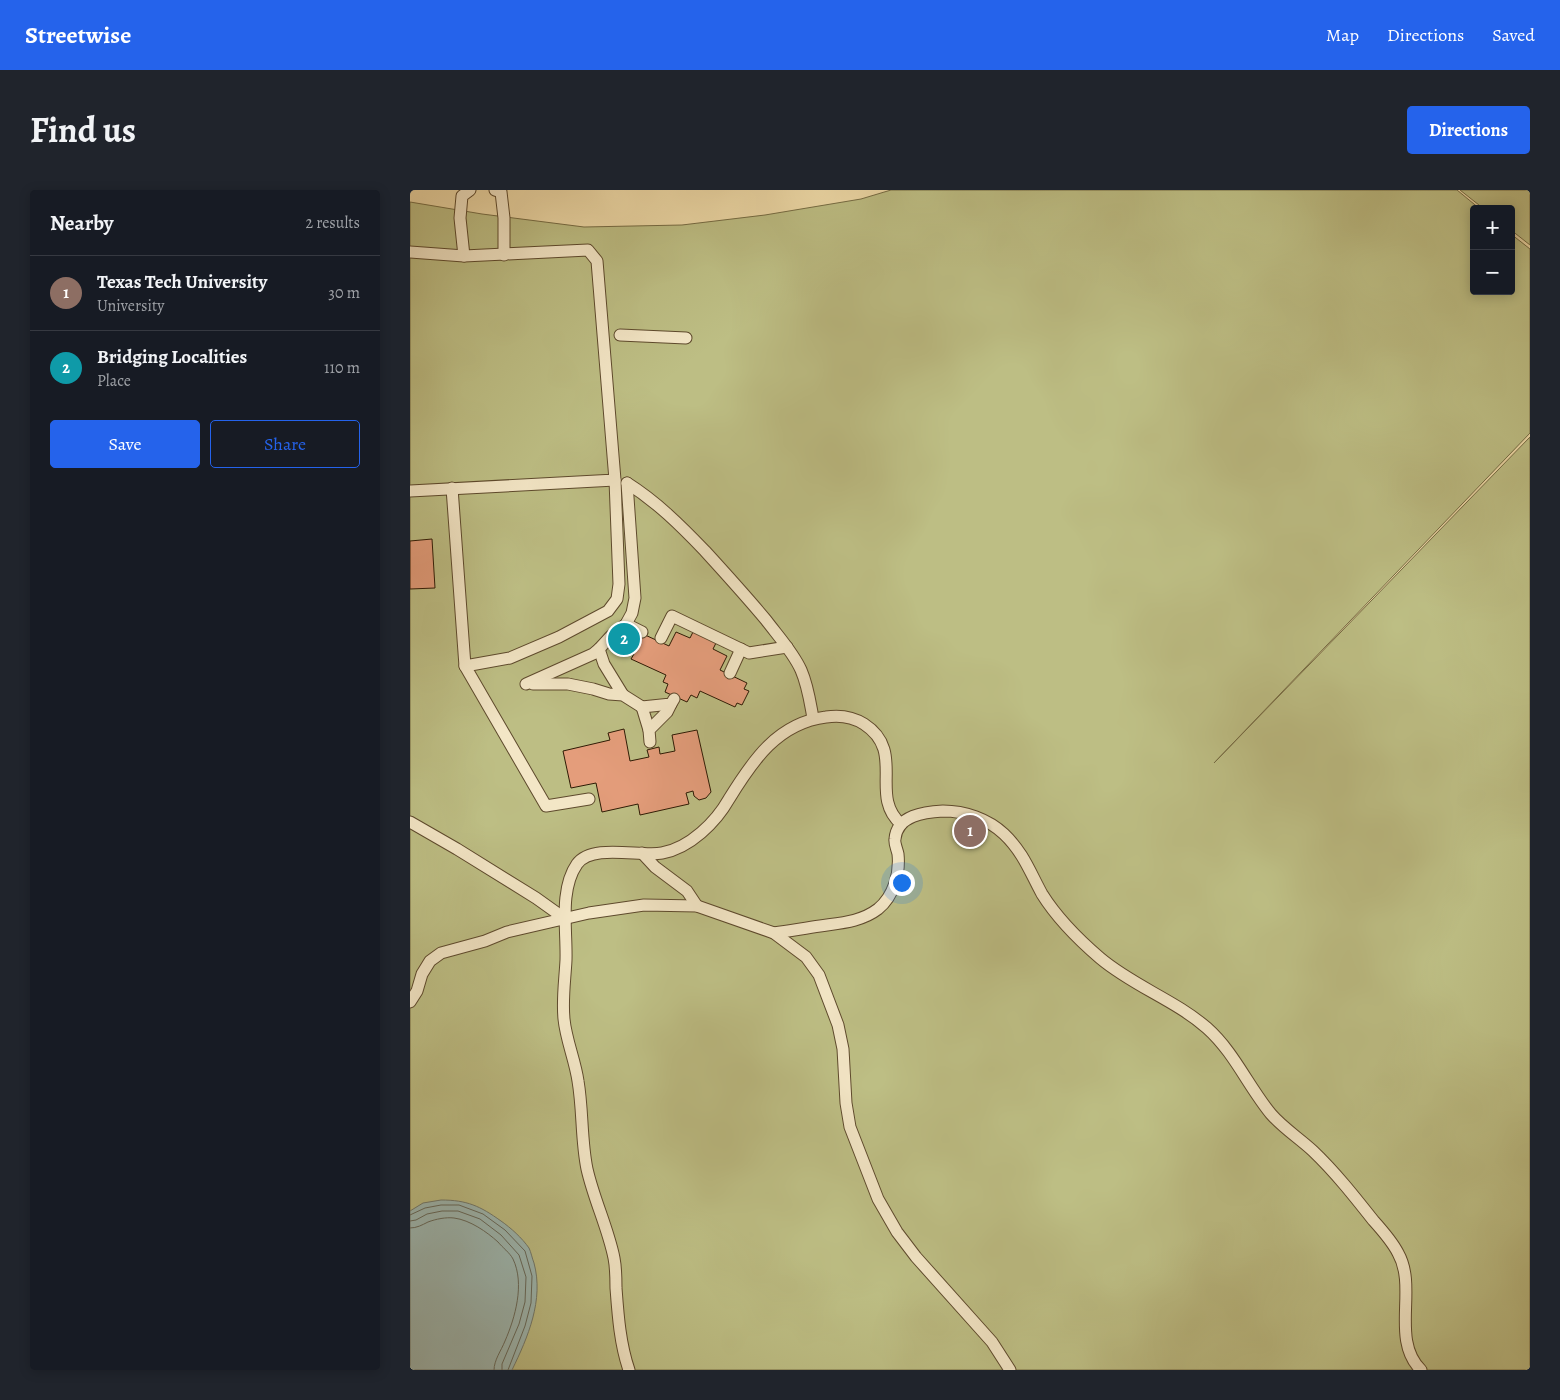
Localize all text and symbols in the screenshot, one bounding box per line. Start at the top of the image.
text: Streetwise [25,19,131,51]
text: Map [1326,23,1359,47]
text: Directions [1387,23,1464,47]
text: Saved [1492,23,1535,47]
text: Find us [30,106,136,154]
button: Directions [1407,106,1530,154]
map controls [1470,205,1515,295]
button: + [1470,205,1515,250]
text: Nearby [50,209,113,237]
text: 2 results [305,212,360,234]
button: − [1470,250,1515,295]
text: Texas Tech University [97,269,267,295]
text: 1 [63,282,69,304]
text: 30 m [328,282,360,304]
text: University [97,295,164,317]
text: Bridging Localities [97,344,247,370]
text: 2 [62,357,70,379]
text: 110 m [324,357,360,379]
text: Place [97,370,131,392]
button: Save [50,420,200,468]
button: Share [210,420,360,468]
pin: 2 [608,620,640,658]
pin: 1 [954,812,986,850]
your location [889,870,915,896]

